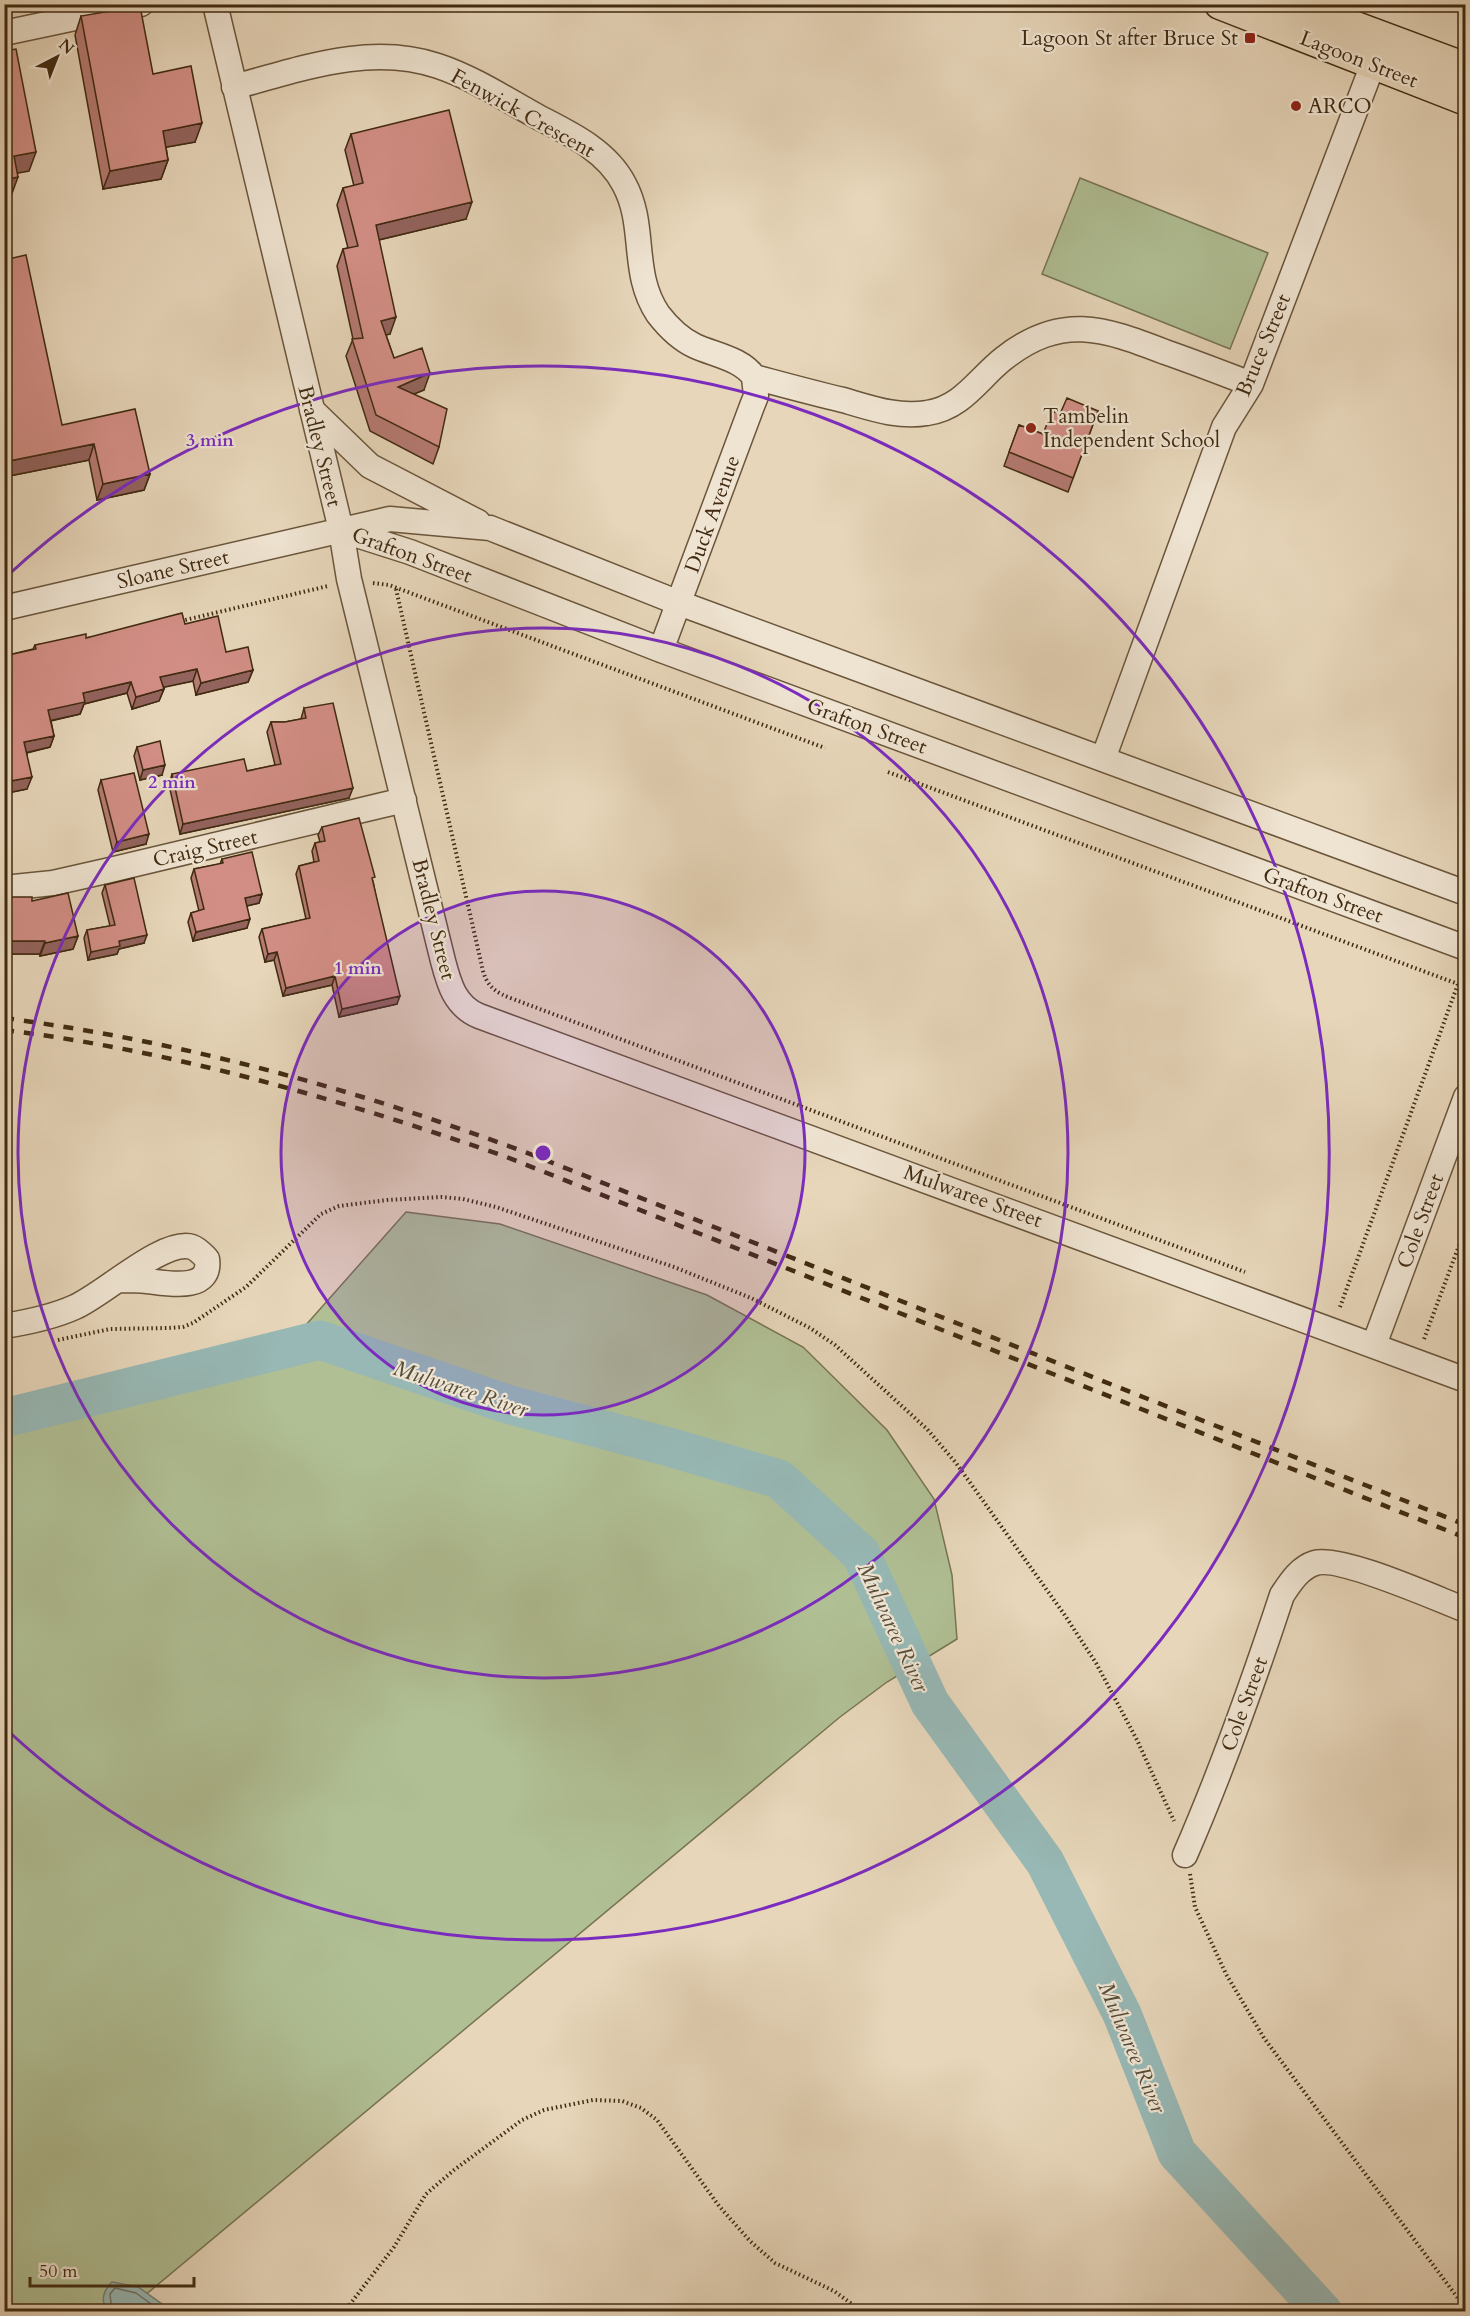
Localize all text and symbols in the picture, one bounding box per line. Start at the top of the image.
place label: Lagoon St after Bruce St [1021,24,1238,53]
street label: Lagoon Street [1296,24,1422,95]
north arrow [27,27,87,87]
marker: Lagoon St after Bruce St [1243,31,1257,45]
text: N [54,34,79,59]
street label: Fenwick Crescent [445,62,600,165]
place label: ARCO [1308,92,1372,121]
marker: ARCO [1289,99,1303,113]
street label: Bruce Street [1229,289,1298,401]
street label: Bradley Street [290,382,349,510]
place label: Tambelin Independent School [1043,402,1220,455]
marker: Tambelin Independent School [1024,421,1038,435]
text: 3 min [186,428,234,453]
street label: Duck Avenue [678,451,747,577]
street label: Grafton Street [348,520,476,591]
street label: Sloane Street [114,542,232,596]
street label: Grafton Street [803,691,931,762]
text: 2 min [148,770,196,795]
street label: Craig Street [150,822,261,875]
street label: Bradley Street [404,855,463,983]
street label: Grafton Street [1259,860,1387,931]
text: 1 min [334,956,382,981]
centre of rings [533,1143,553,1163]
street label: Mulwaree Street [900,1158,1046,1235]
street label: Cole Street [1390,1170,1451,1272]
water label: Mulwaree River [390,1353,533,1425]
water label: Mulwaree River [850,1558,937,1698]
street label: Cole Street [1214,1653,1275,1755]
water label: Mulwaree River [1091,1977,1174,2118]
scale bar [30,2250,194,2288]
text: 50 m [39,2259,78,2284]

